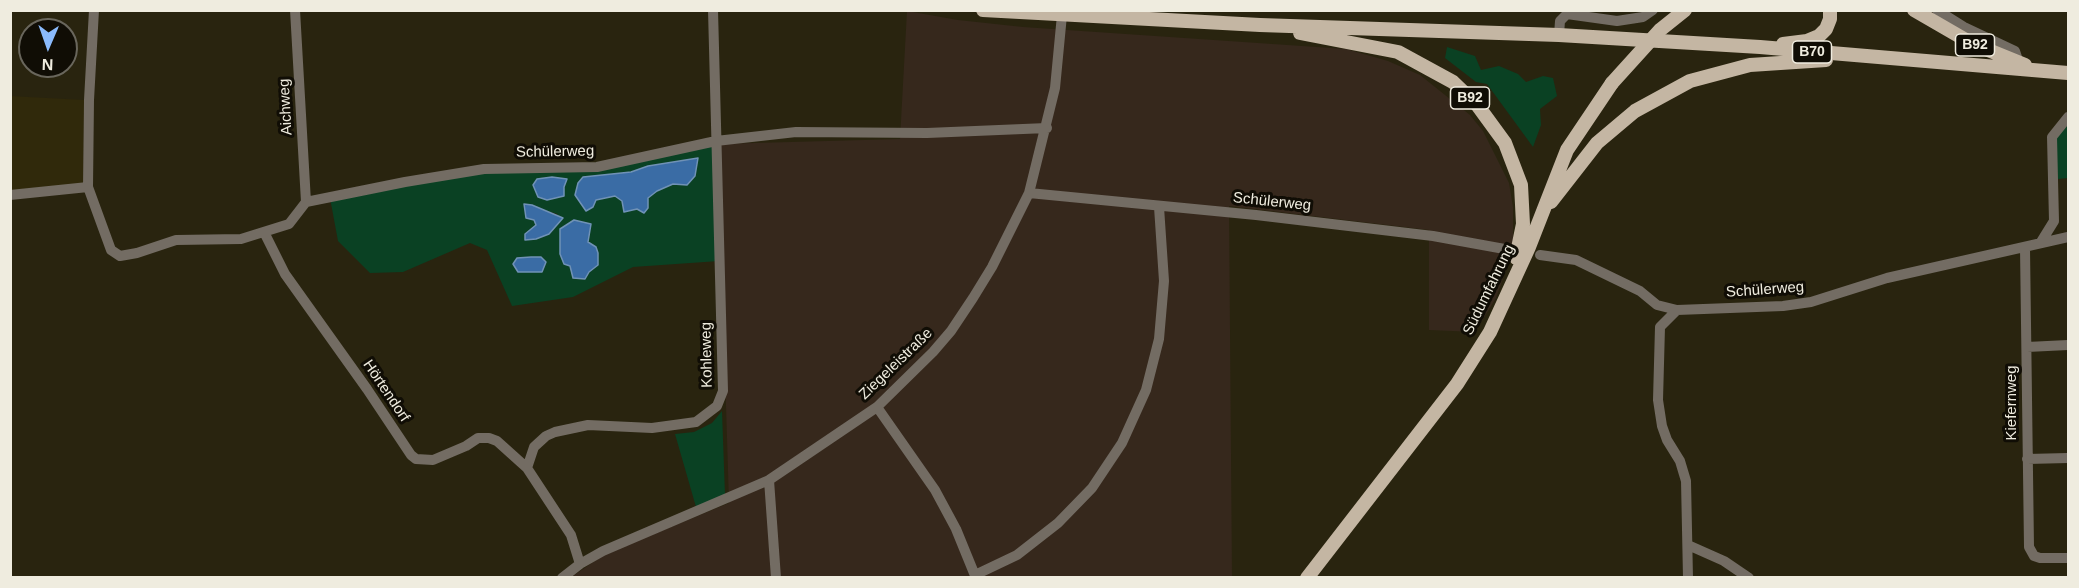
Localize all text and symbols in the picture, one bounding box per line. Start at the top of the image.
north arrow [18,18,78,78]
road number: B92 [1956,34,1994,56]
road number: B70 [1792,41,1832,63]
text: N [41,56,53,73]
street label: Aichweg [276,78,296,136]
road number: B92 [1450,87,1490,109]
street label: Schülerweg [516,142,594,162]
street label: Schülerweg [1232,189,1312,215]
street label: Südumfahrung [1459,242,1519,338]
street label: Schülerweg [1725,278,1805,302]
street label: Kohleweg [697,322,717,388]
street label: Ziegeleistraße [856,325,936,403]
street label: Hörtendorf [359,357,413,425]
street label: Kiefernweg [2003,365,2021,441]

